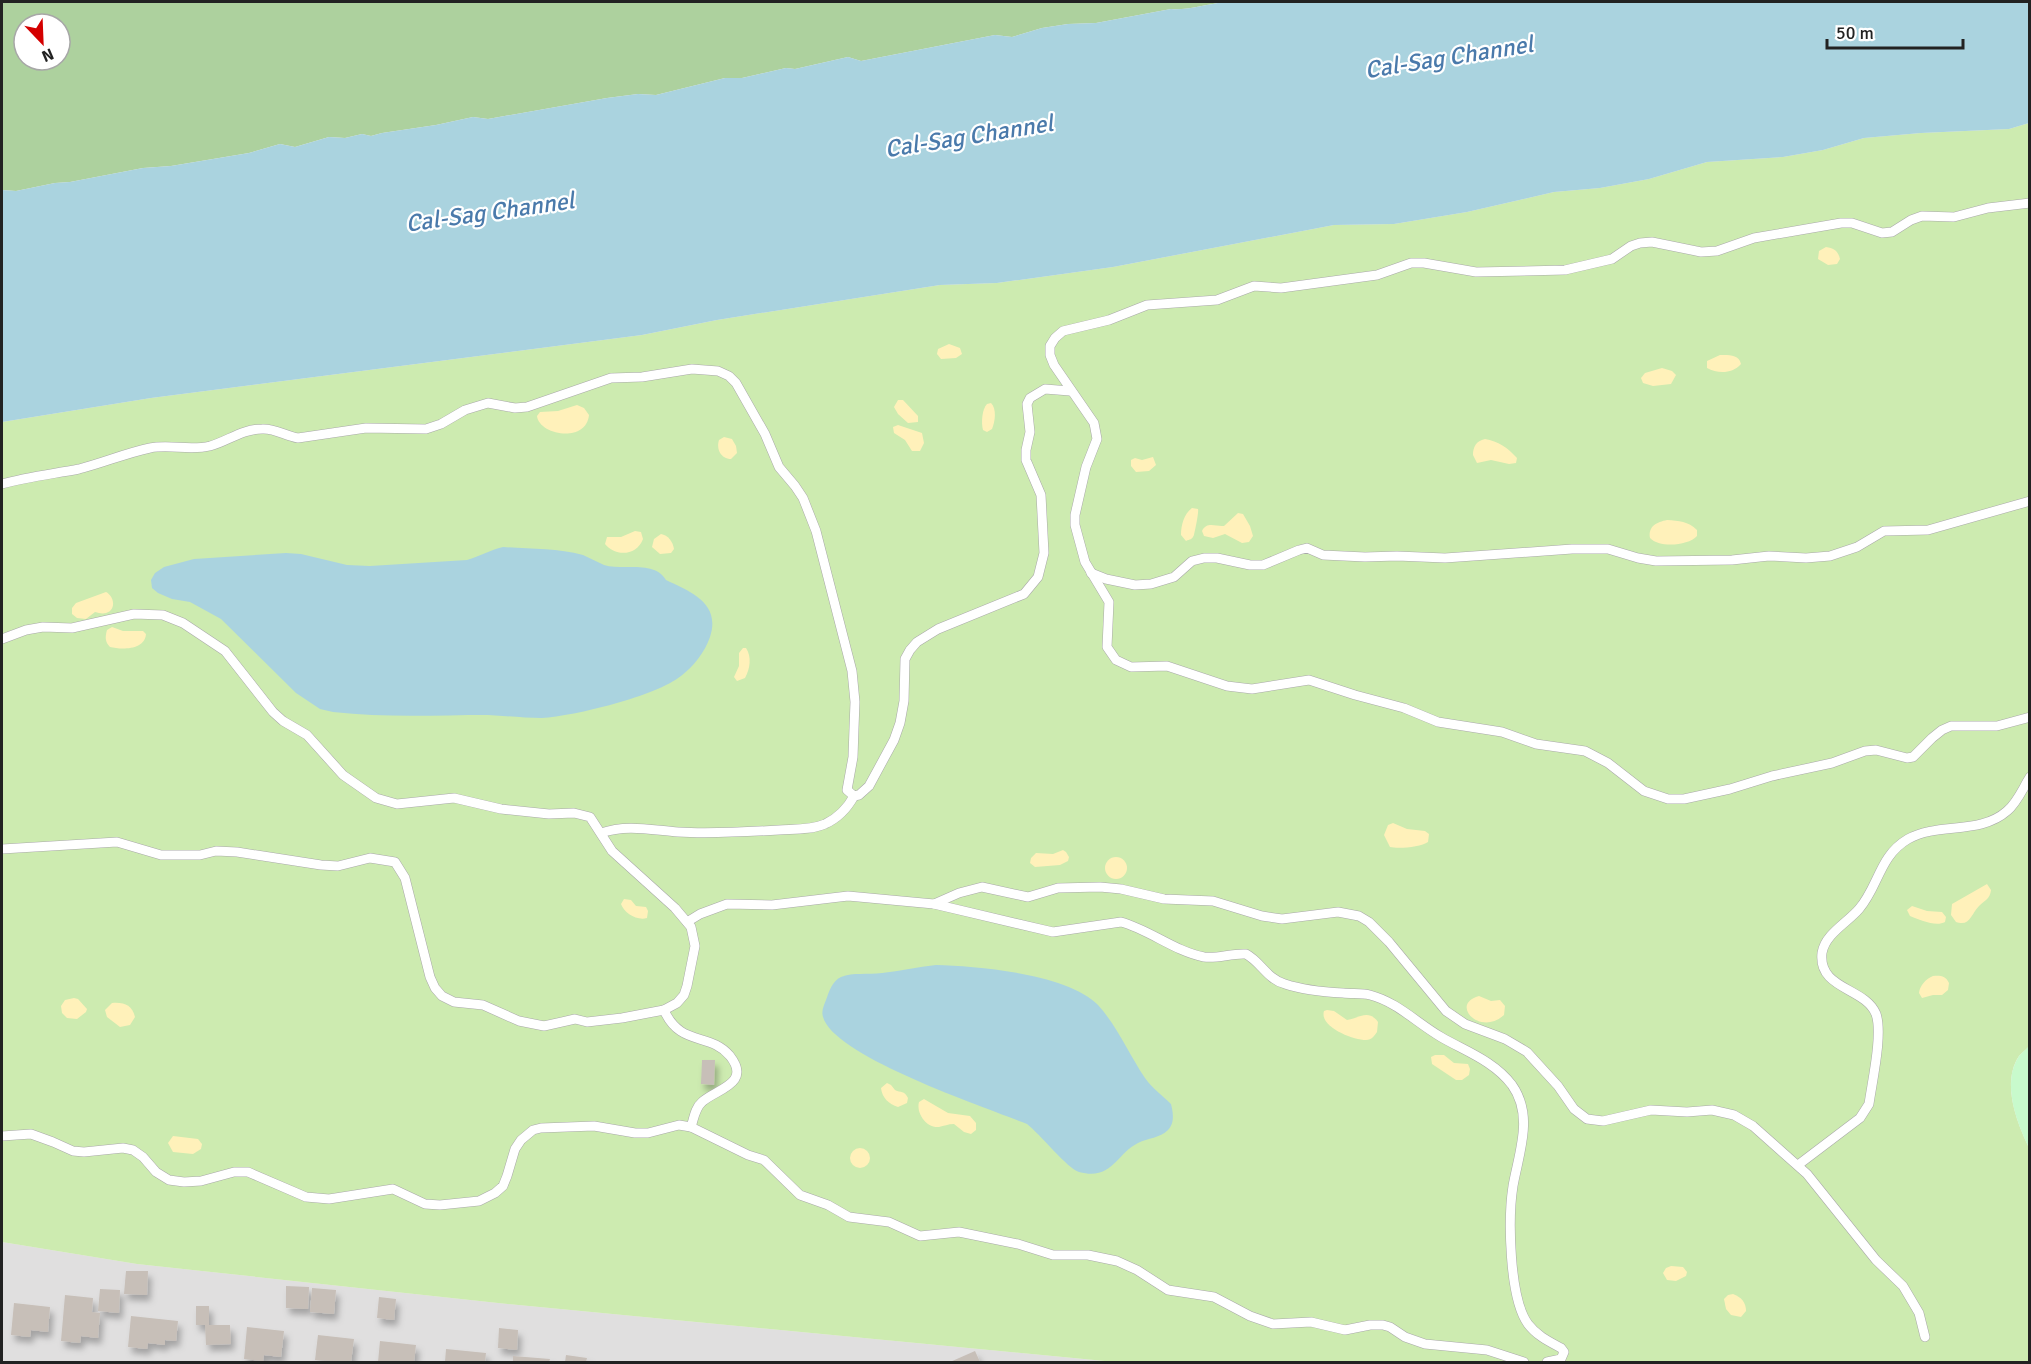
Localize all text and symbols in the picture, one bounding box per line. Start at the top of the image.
north arrow [12,12,72,72]
scale bar [1827,12,1964,50]
text: 50 m [1836,22,1874,44]
water label: Cal-Sag Channel [1363,29,1537,85]
text: N [38,44,57,66]
water label: Cal-Sag Channel [883,108,1057,164]
water label: Cal-Sag Channel [404,185,578,239]

